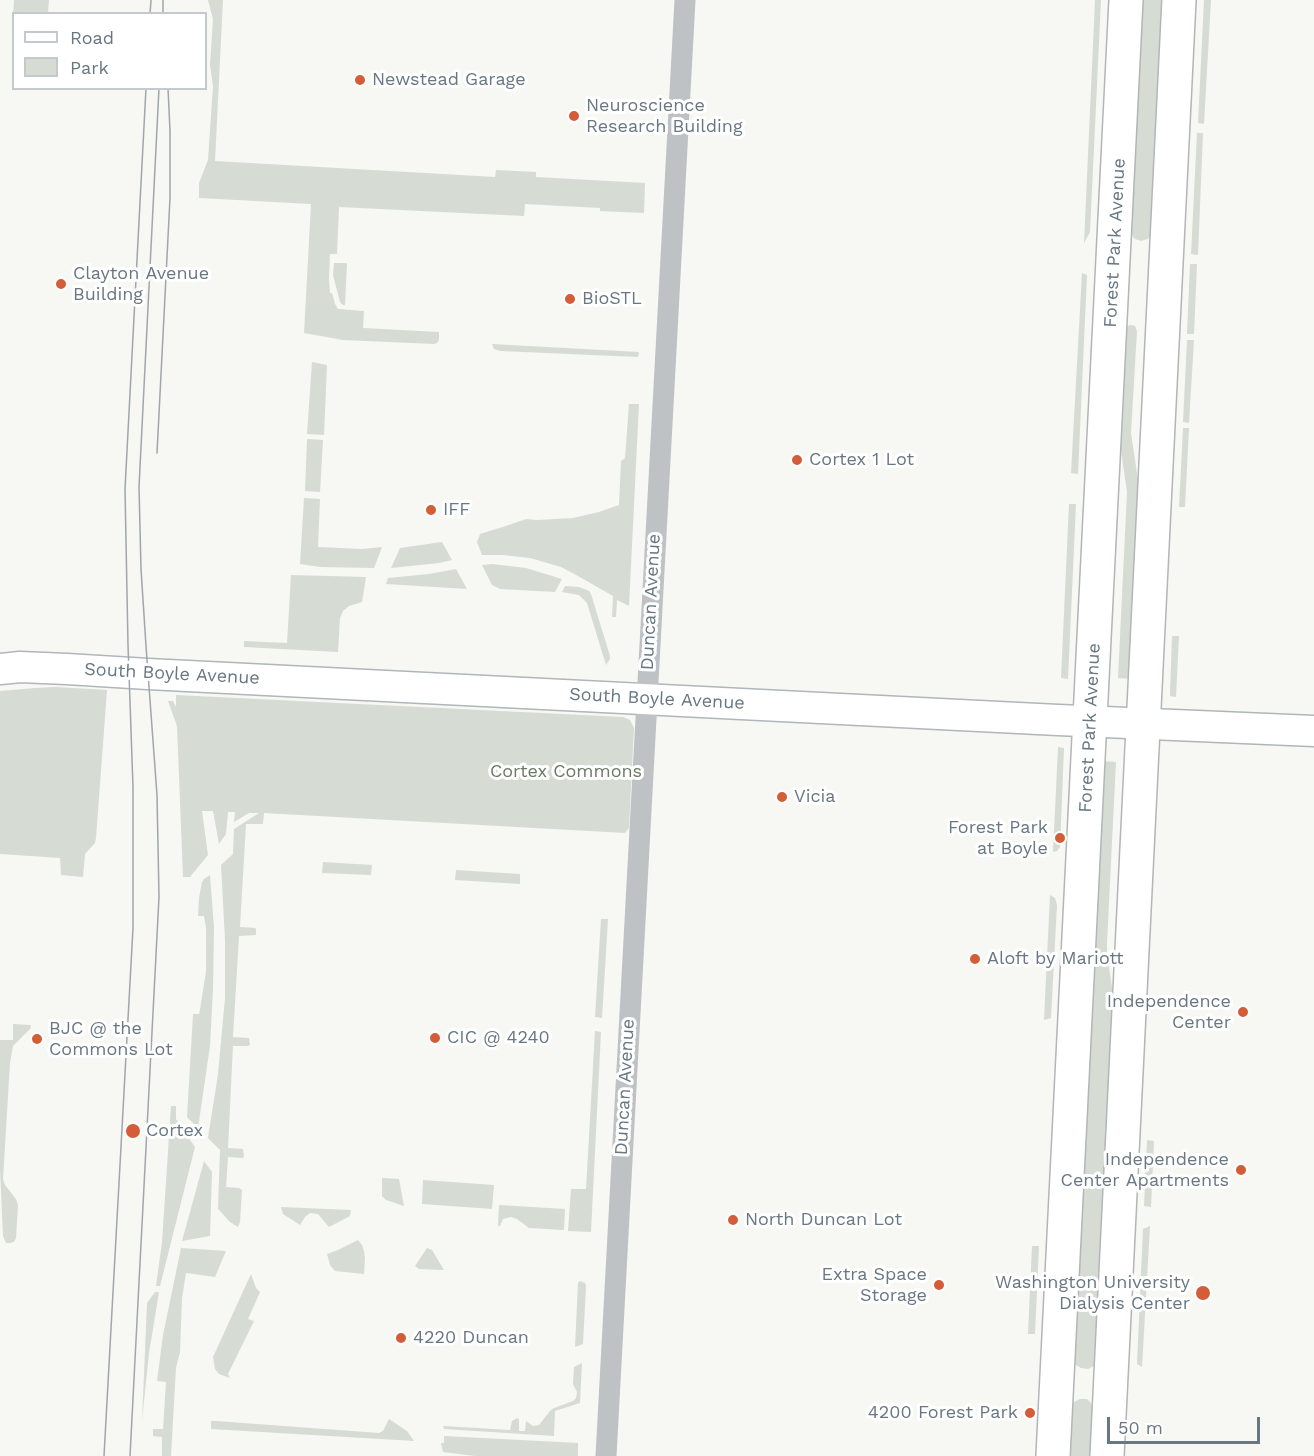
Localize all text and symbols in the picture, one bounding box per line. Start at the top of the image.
legend [12,12,207,90]
text: Road [70,27,114,48]
text: Park [70,57,109,78]
place label: Newstead Garage [372,69,526,91]
marker: Newstead Garage [353,73,367,87]
place label: Neuroscience Research Building [586,95,742,138]
marker: Neuroscience Research Building [567,109,581,123]
street label: Forest Park Avenue [1100,158,1130,328]
place label: Clayton Avenue Building [73,263,209,306]
marker: Clayton Avenue Building [54,277,68,291]
place label: BioSTL [582,288,642,310]
marker: BioSTL [563,292,577,306]
place label: Cortex 1 Lot [809,449,914,471]
marker: Cortex 1 Lot [790,453,804,467]
place label: IFF [443,499,470,521]
marker: IFF [424,503,438,517]
street label: Duncan Avenue [637,533,665,671]
street label: Forest Park Avenue [1075,643,1105,813]
street label: South Boyle Avenue [84,659,260,689]
street label: South Boyle Avenue [569,684,745,714]
park label: Cortex Commons [490,761,642,783]
place label: Vicia [794,786,836,808]
marker: Vicia [775,790,789,804]
place label: Forest Park at Boyle [948,817,1048,860]
marker: Forest Park at Boyle [1053,831,1067,845]
place label: Aloft by Mariott [987,948,1123,970]
marker: Aloft by Mariott [968,952,982,966]
place label: Independence Center [1107,991,1231,1034]
marker: Independence Center [1236,1005,1250,1019]
place label: BJC @ the Commons Lot [49,1018,173,1060]
street label: Duncan Avenue [611,1018,639,1156]
place label: CIC @ 4240 [447,1027,550,1049]
marker: CIC @ 4240 [428,1031,442,1045]
marker: BJC @ the Commons Lot [30,1032,44,1046]
place label: Cortex [146,1120,203,1142]
marker: Cortex [124,1122,142,1140]
place label: Independence Center Apartments [1061,1149,1229,1192]
marker: Independence Center Apartments [1234,1163,1248,1177]
place label: North Duncan Lot [745,1209,902,1231]
marker: North Duncan Lot [726,1213,740,1227]
place label: Extra Space Storage [822,1264,927,1306]
place label: Washington University Dialysis Center [995,1272,1190,1314]
marker: Extra Space Storage [932,1278,946,1292]
marker: Washington University Dialysis Center [1194,1284,1212,1302]
place label: 4220 Duncan [413,1327,529,1349]
marker: 4220 Duncan [394,1331,408,1345]
place label: 4200 Forest Park [868,1402,1018,1424]
scale bar [1110,1405,1263,1443]
marker: 4200 Forest Park [1023,1406,1037,1420]
text: 50 m [1118,1417,1163,1438]

